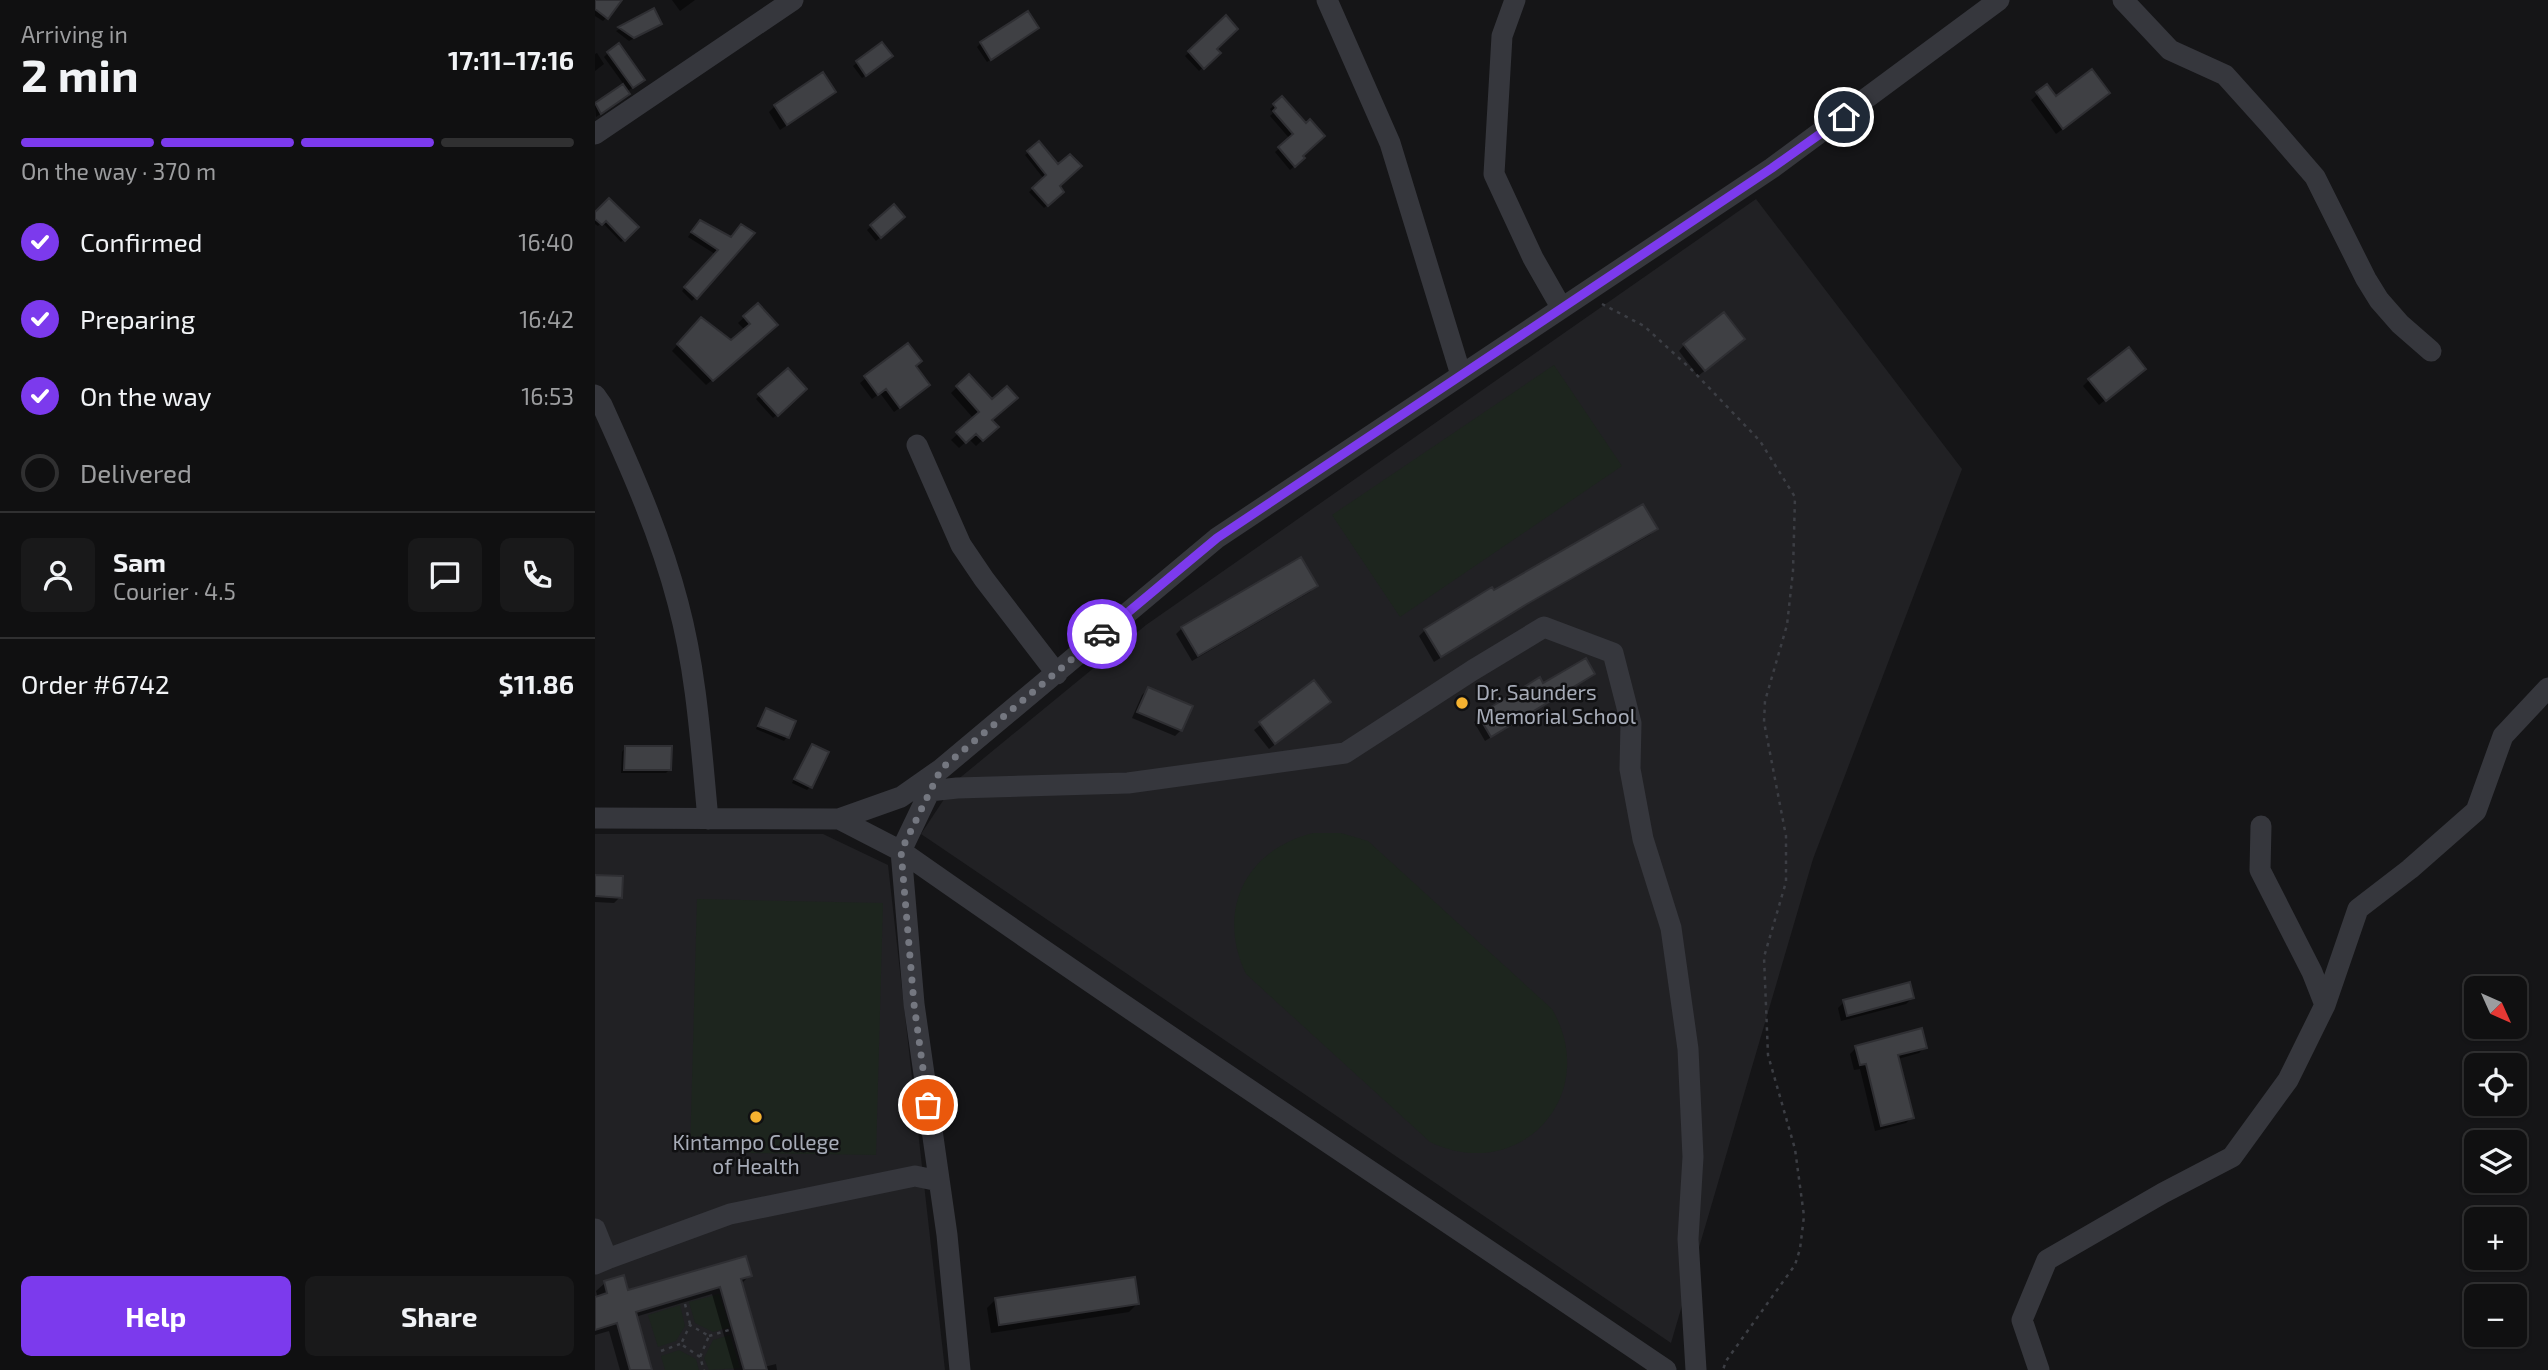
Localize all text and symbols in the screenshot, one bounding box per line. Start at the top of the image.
text: Arriving in [21,20,128,48]
text: 17:11–17:16 [448,44,574,75]
text: 2 min [21,46,139,101]
pin [1814,87,1874,147]
icon: home [1825,98,1863,136]
text: On the way · 370 m [21,157,216,185]
icon: check [21,223,59,261]
text: Confirmed [80,226,203,257]
text: 16:40 [518,228,574,256]
icon: check [21,300,59,338]
text: Preparing [80,303,195,334]
text: 16:42 [519,305,574,333]
icon: check [21,377,59,415]
text: On the way [80,380,211,411]
text: 16:53 [521,382,574,410]
text: Delivered [80,457,192,488]
button: person [21,538,95,612]
button: chat [408,538,482,612]
button: phone [500,538,574,612]
text: Sam [113,546,166,577]
text: Courier · 4.5 [113,577,236,605]
courier [1067,599,1137,669]
icon: car [1083,615,1121,653]
text: Order #6742 [21,668,170,699]
text: $11.86 [499,668,574,699]
place label: Dr. Saunders Memorial School [1476,679,1637,728]
marker: Dr. Saunders Memorial School [1454,695,1470,711]
north arrow [2464,976,2527,1040]
map controls [2464,976,2527,1347]
button: locate [2464,1053,2527,1116]
pin [898,1075,958,1135]
icon: bag [909,1086,947,1124]
marker: Kintampo College of Health [748,1109,764,1125]
place label: Kintampo College of Health [672,1129,840,1178]
button: layers [2464,1130,2527,1193]
button: + [2464,1207,2527,1270]
button: Help [21,1276,291,1356]
button: Share [305,1276,574,1356]
button: − [2464,1284,2527,1347]

